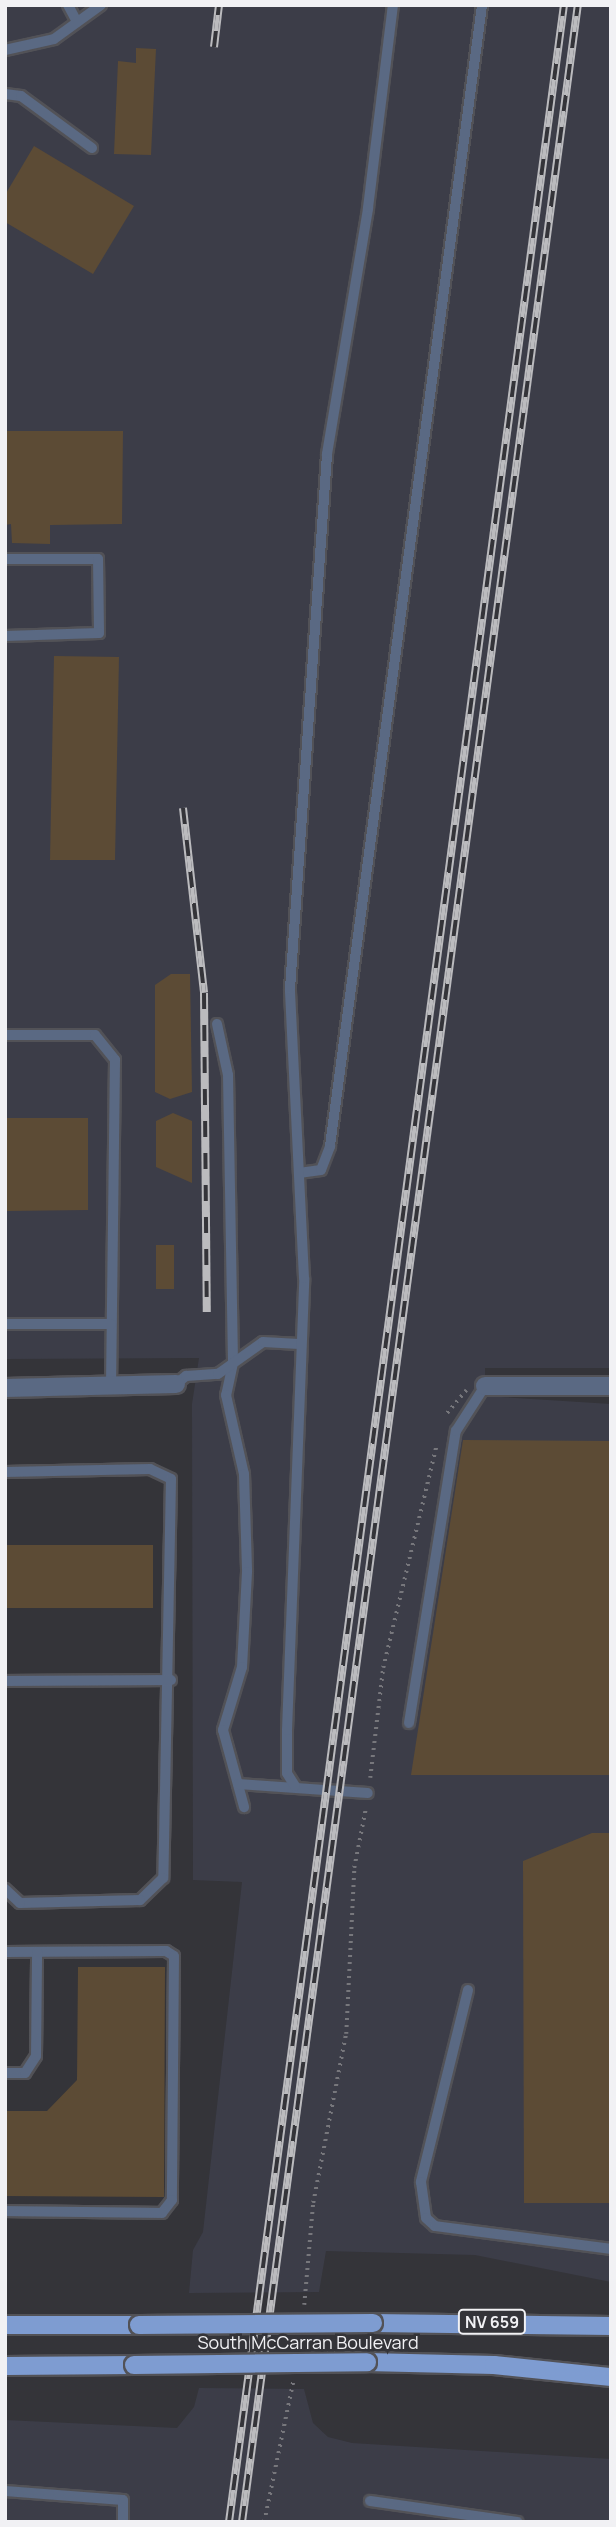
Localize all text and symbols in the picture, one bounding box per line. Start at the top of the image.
road number: NV 659 [457,2310,527,2334]
street label: South McCarran Boulevard [197,2331,419,2353]

